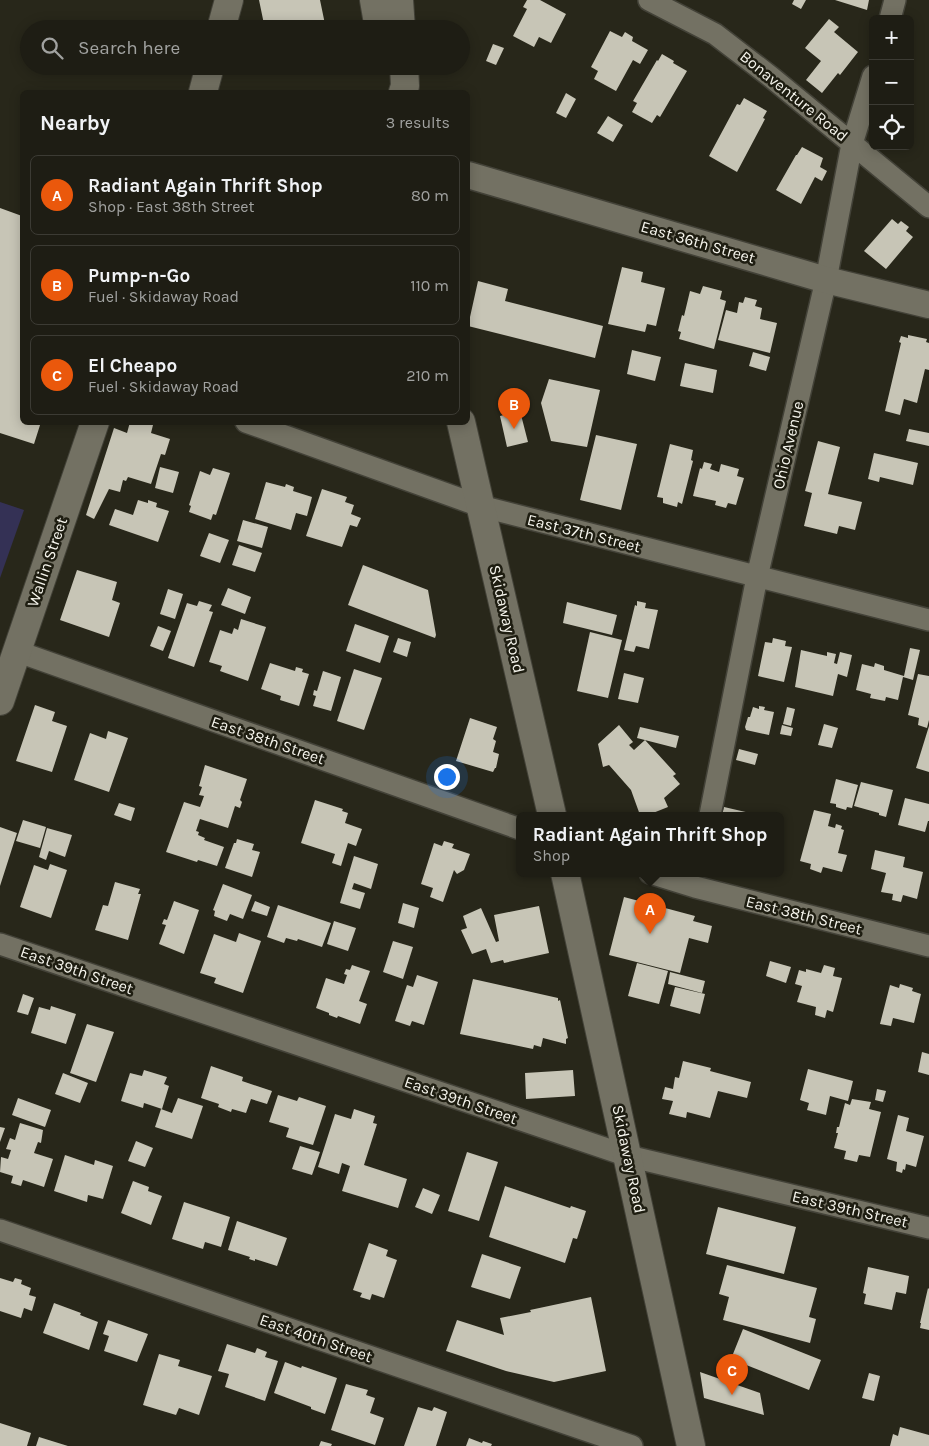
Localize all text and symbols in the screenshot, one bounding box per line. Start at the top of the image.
map controls [869,15,914,150]
button: + [869,15,914,60]
search box [20,20,470,75]
icon: search [38,34,66,62]
text: Search here [78,37,180,59]
street label: Bonaventure Road [736,47,852,145]
button: − [869,60,914,105]
button: locate [869,105,914,150]
text: Nearby [40,111,110,135]
text: 3 results [386,113,450,132]
text: Radiant Again Thrift Shop [88,175,323,197]
text: A [52,186,62,205]
text: 80 m [411,186,449,205]
text: Shop · East 38th Street [88,197,255,216]
street label: East 36th Street [639,217,757,267]
text: Pump-n-Go [88,265,190,287]
text: B [52,276,62,295]
text: 110 m [410,276,449,295]
text: Fuel · Skidaway Road [88,287,239,306]
text: El Cheapo [88,355,177,377]
text: C [52,366,62,385]
text: 210 m [406,366,449,385]
text: Fuel · Skidaway Road [88,377,239,396]
pin: B [498,388,530,429]
street label: Ohio Avenue [769,399,807,491]
street label: East 37th Street [525,510,643,556]
street label: Wallin Street [23,515,71,609]
street label: Skidaway Road [485,563,529,675]
street label: East 38th Street [209,712,327,768]
your location [434,764,460,790]
popup [516,812,784,877]
text: Radiant Again Thrift Shop [533,824,767,846]
text: Shop [533,846,570,865]
street label: East 38th Street [744,891,864,939]
pin: A [634,893,666,934]
street label: East 39th Street [18,942,136,998]
street label: East 39th Street [402,1072,520,1128]
street label: Skidaway Road [608,1103,650,1215]
street label: East 39th Street [790,1186,910,1232]
street label: East 40th Street [257,1310,375,1366]
pin: C [716,1354,748,1395]

